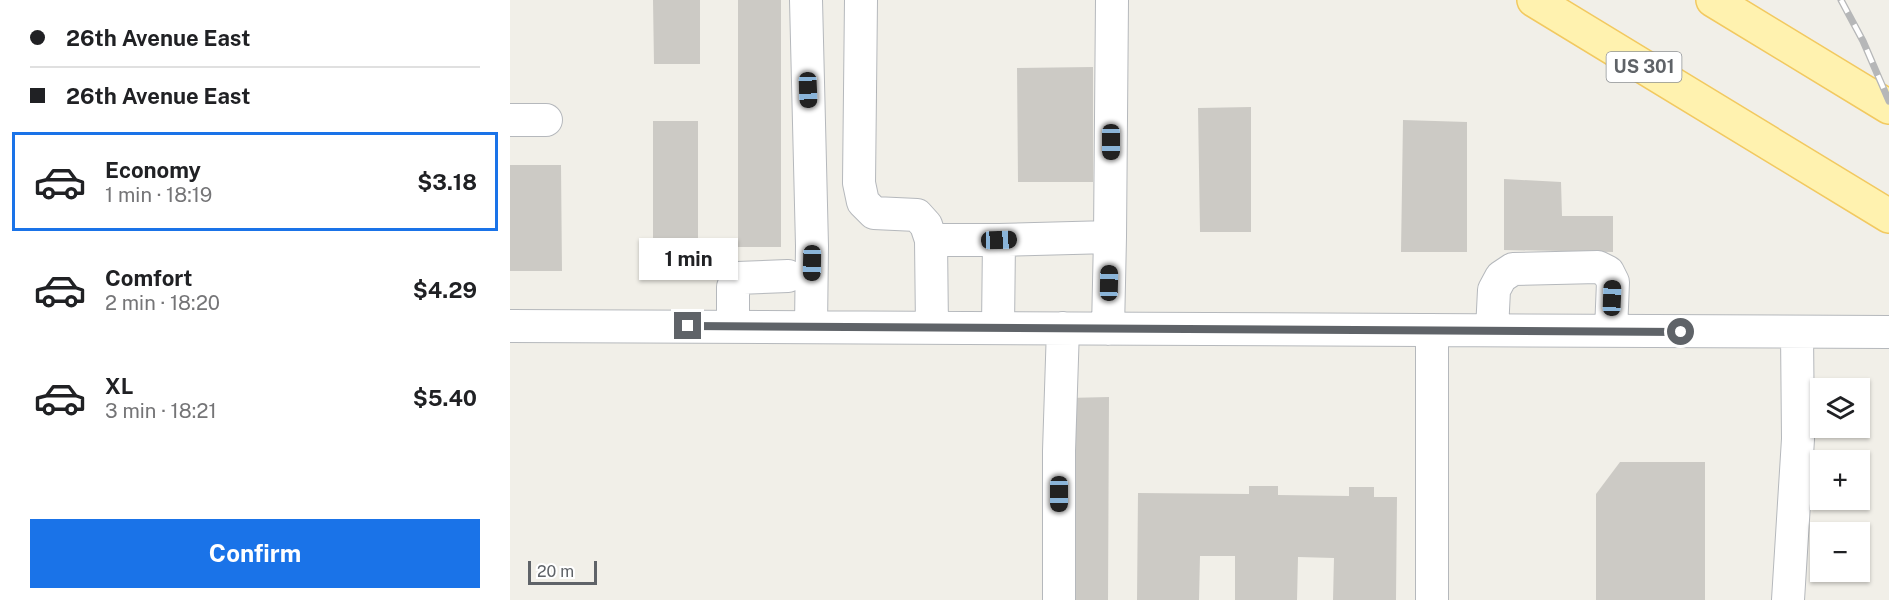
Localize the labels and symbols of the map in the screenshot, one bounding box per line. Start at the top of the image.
road number: US 301 [1606,52,1682,82]
car [798,72,818,108]
car [1102,124,1120,160]
car [981,230,1017,250]
callout: 1 min [638,239,738,281]
car [803,245,821,281]
car [1100,265,1118,301]
car [1602,280,1622,316]
route end [674,312,701,339]
route start [1667,318,1694,345]
car [1050,476,1068,512]
scale bar [528,558,597,586]

